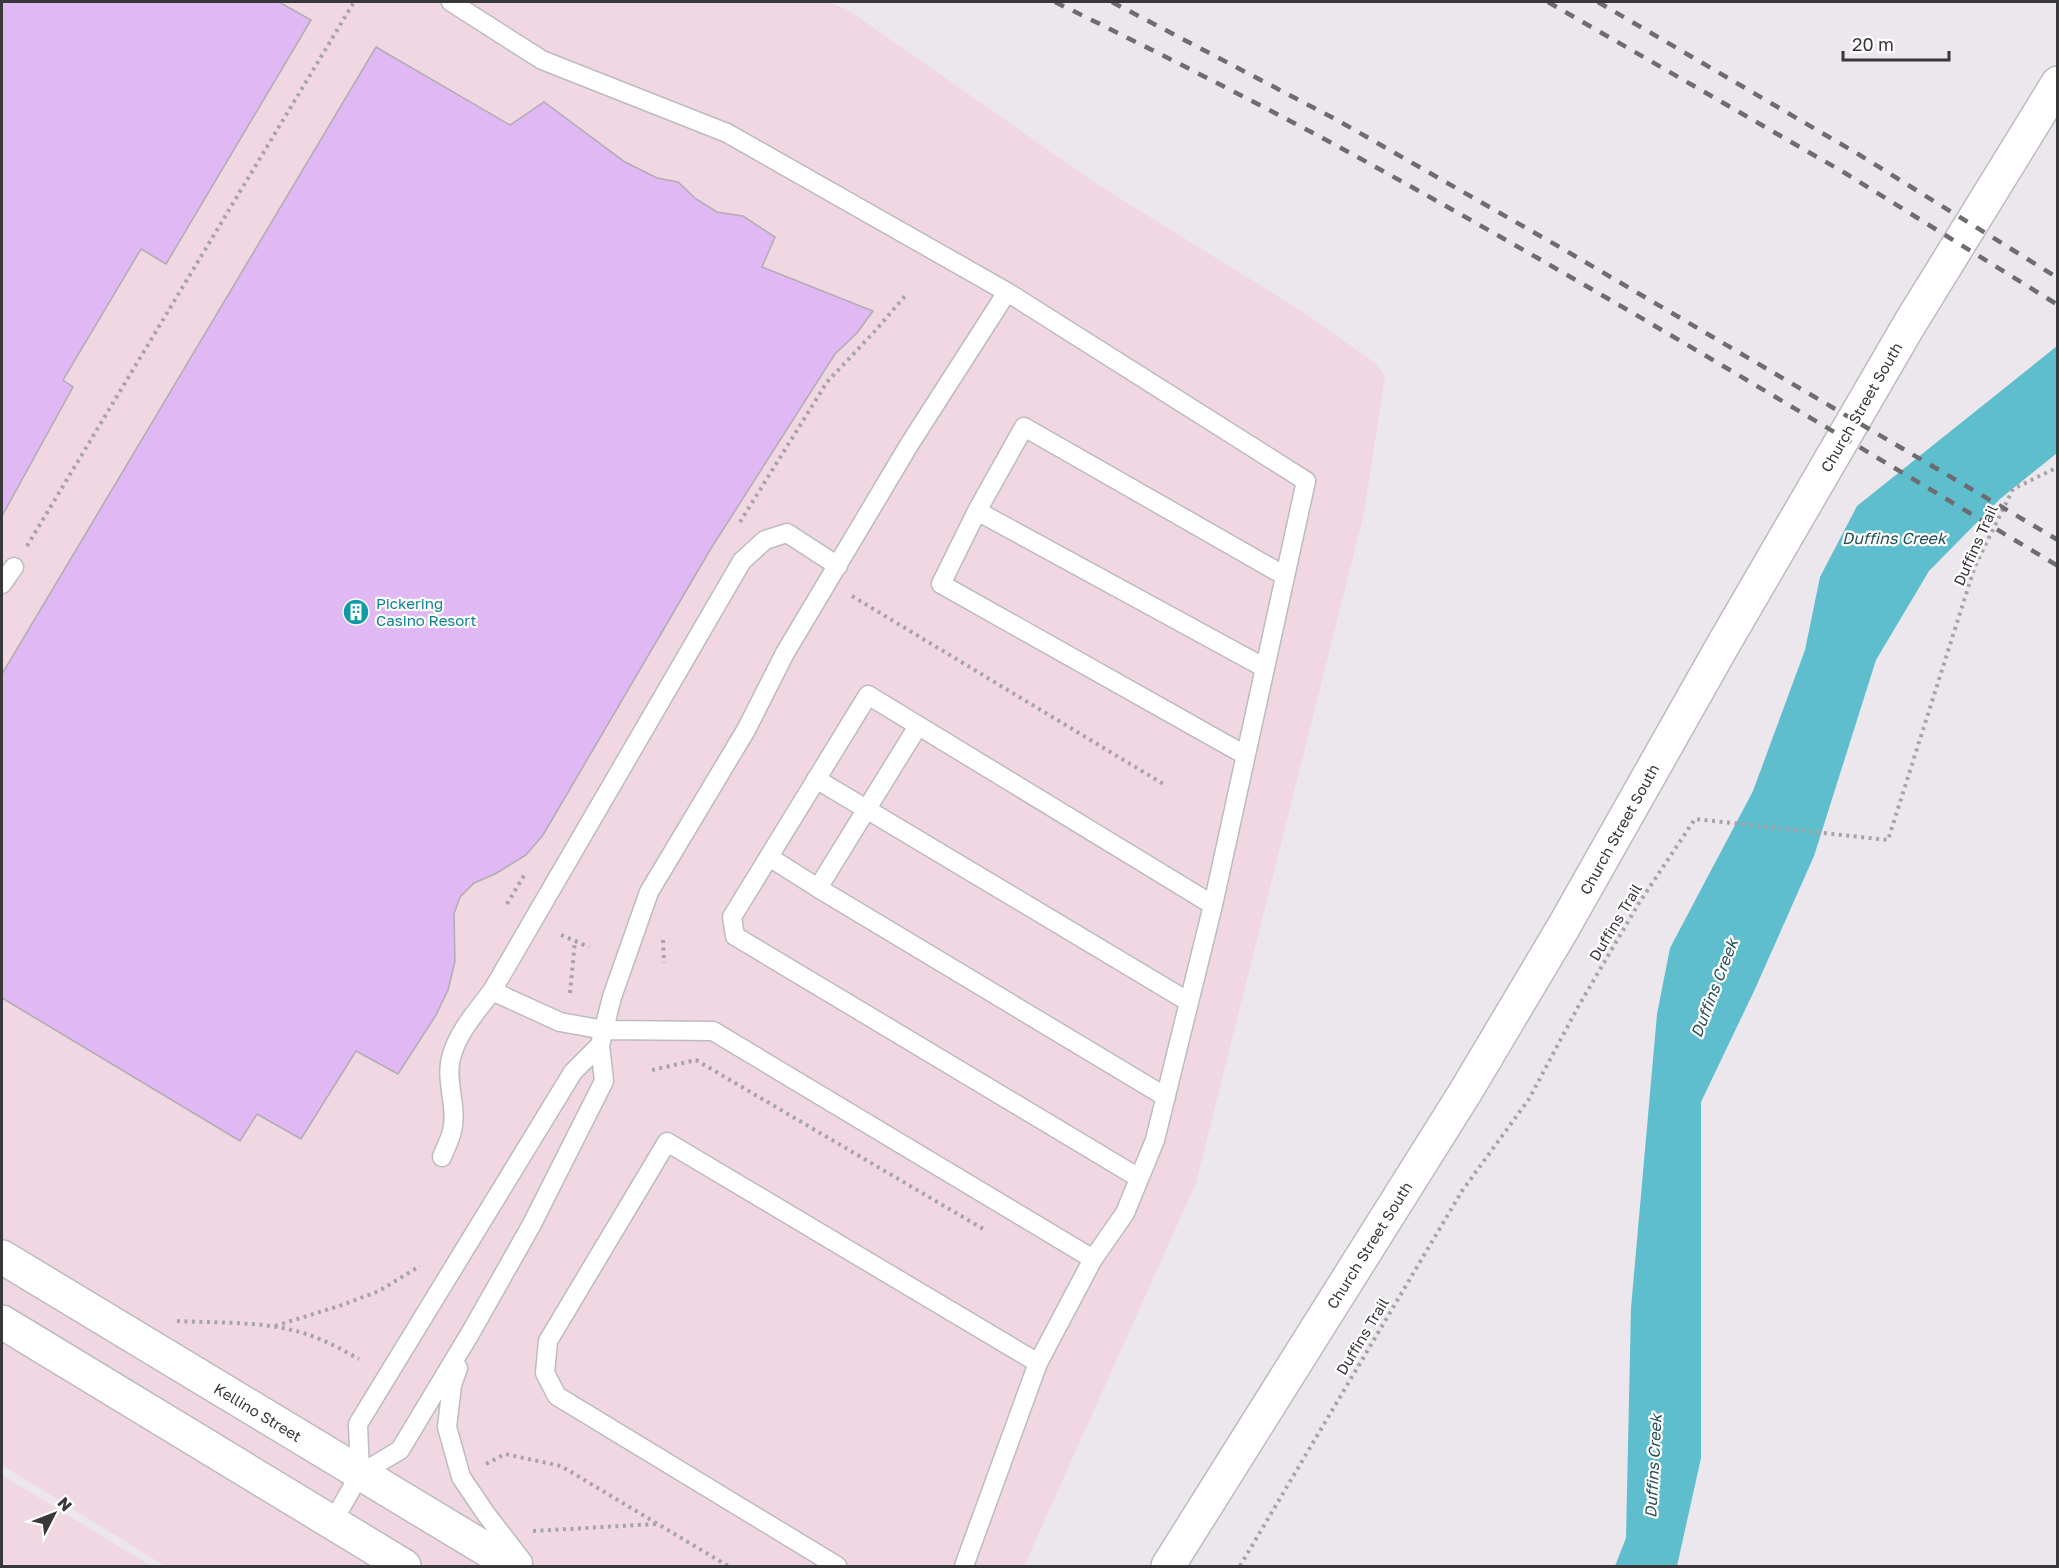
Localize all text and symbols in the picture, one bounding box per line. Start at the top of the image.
scale bar [1843,24,1950,62]
text: 20 m [1852,33,1894,55]
street label: Church Street South [1817,339,1905,475]
street label: Duffins Trail [1949,502,2001,588]
water label: Duffins Creek [1842,528,1948,548]
place label: Pickering Casino Resort [376,594,476,629]
building icon: Pickering Casino Resort [341,597,371,627]
street label: Church Street South [1576,761,1662,897]
street label: Duffins Trail [1585,880,1645,964]
water label: Duffins Creek [1686,934,1743,1040]
street label: Church Street South [1323,1178,1415,1312]
street label: Duffins Trail [1332,1294,1392,1378]
street label: Kellino Street [211,1379,305,1445]
water label: Duffins Creek [1640,1412,1666,1518]
north arrow [24,1484,84,1544]
text: N [54,1493,77,1515]

